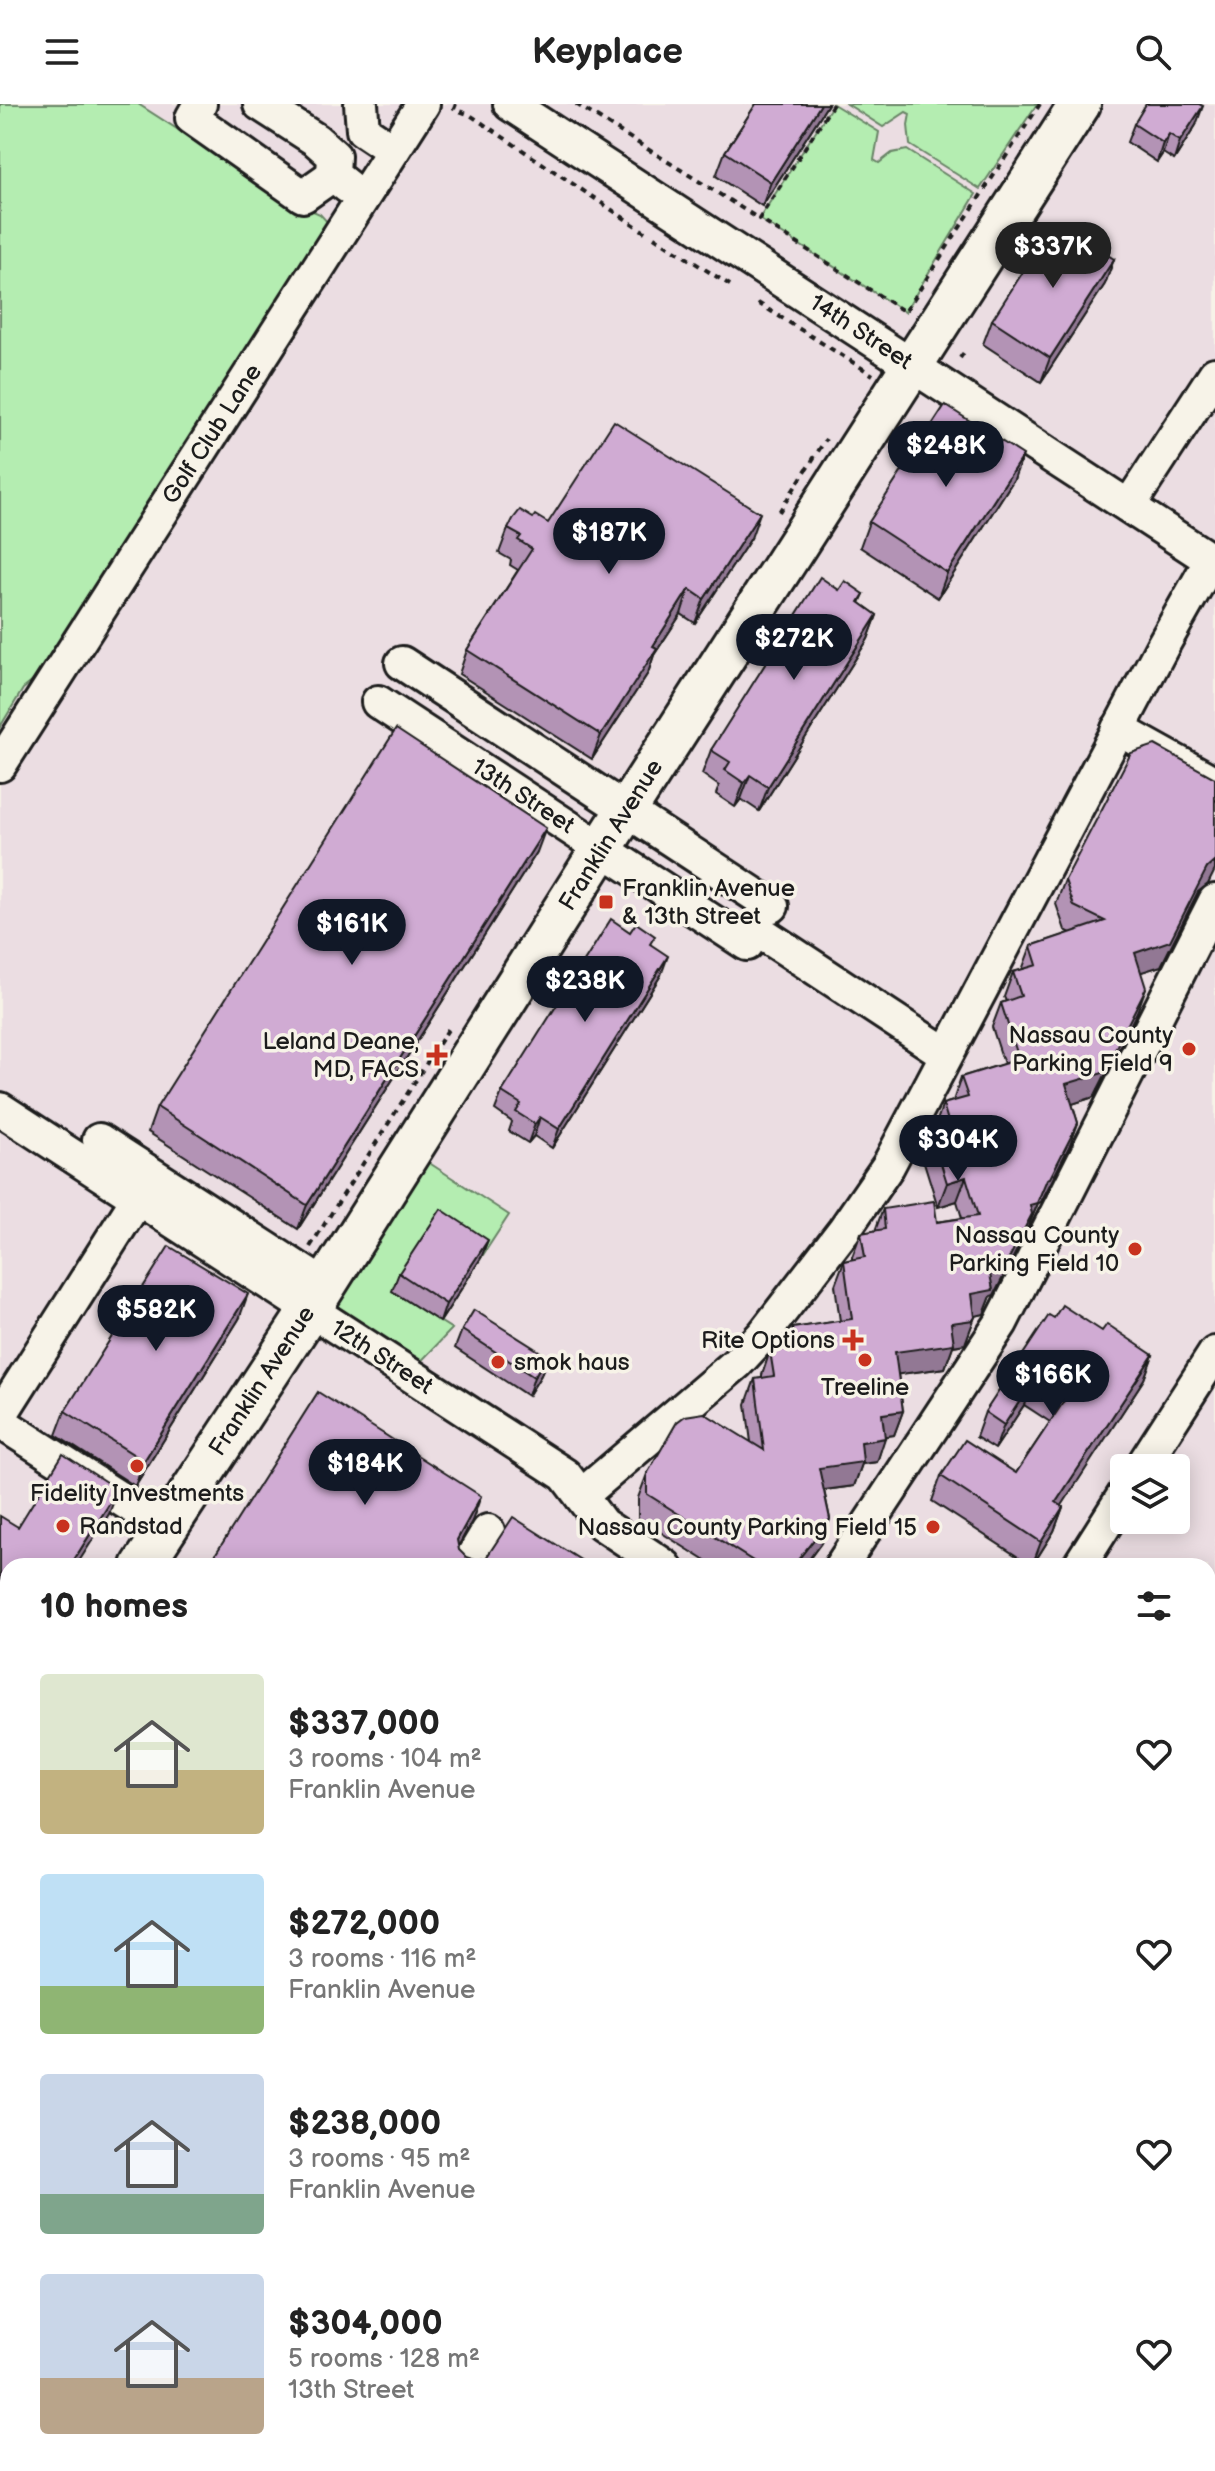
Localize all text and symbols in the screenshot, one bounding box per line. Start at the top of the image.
icon: menu [40,30,84,74]
icon: search [1131,30,1175,74]
text: Keyplace [532,31,683,74]
pin: $337K [997,222,1109,290]
text: $337K [1013,232,1093,263]
street label: 14th Street [804,288,918,376]
street label: Golf Club Lane [156,359,268,509]
pin: $248K [890,421,1002,489]
text: $248K [906,431,986,462]
pin: $187K [553,508,665,576]
text: $187K [571,518,647,549]
pin: $272K [738,614,850,682]
text: $272K [754,624,834,655]
street label: 13th Street [466,752,580,840]
street label: Franklin Avenue [553,754,669,916]
place label: Franklin Avenue & 13th Street [622,874,795,931]
marker: Franklin Avenue & 13th Street [597,893,615,911]
pin: $161K [296,899,408,967]
text: $161K [316,909,388,940]
pin: $238K [529,956,641,1024]
text: $238K [545,966,625,997]
place label: Nassau County Parking Field 9 [1009,1021,1173,1078]
place label: Leland Deane, MD, FACS [263,1027,419,1084]
marker: Nassau County Parking Field 9 [1180,1040,1198,1058]
marker: Leland Deane, MD, FACS [426,1044,448,1066]
pin: $304K [902,1115,1014,1183]
text: $304K [917,1125,999,1156]
place label: Nassau County Parking Field 10 [948,1221,1119,1278]
marker: Nassau County Parking Field 10 [1126,1240,1144,1258]
pin: $582K [100,1285,212,1353]
text: $582K [115,1295,197,1326]
street label: Franklin Avenue [203,1301,321,1461]
street label: 12th Street [325,1313,439,1401]
place label: Rite Options [701,1326,835,1355]
marker: Rite Options [842,1329,864,1351]
place label: smok haus [514,1348,630,1377]
pin: $166K [997,1350,1109,1418]
marker: Treeline [856,1351,874,1369]
marker: smok haus [489,1353,507,1371]
text: $166K [1014,1360,1092,1391]
place label: Treeline [821,1373,909,1402]
pin: $184K [309,1439,421,1507]
text: $184K [327,1449,403,1480]
map controls [1110,1454,1190,1534]
button: layers [1110,1454,1190,1534]
marker: Fidelity Investments [128,1457,146,1475]
place label: Fidelity Investments [30,1479,244,1508]
place label: Randstad [79,1512,183,1541]
place label: Nassau County Parking Field 15 [577,1513,917,1542]
marker: Randstad [54,1517,72,1535]
marker: Nassau County Parking Field 15 [924,1518,942,1536]
icon: filters [1132,1584,1176,1628]
text: 10 homes [40,1586,188,1627]
text: $337,000 [288,1703,440,1744]
icon: home [104,1706,200,1802]
icon: heart [1132,1732,1176,1776]
text: 3 rooms · 104 m² [288,1744,482,1775]
text: Franklin Avenue [288,1775,475,1806]
text: $272,000 [288,1903,440,1944]
icon: home [104,1906,200,2002]
icon: heart [1132,1932,1176,1976]
text: 3 rooms · 116 m² [288,1944,477,1975]
text: Franklin Avenue [288,1975,475,2006]
text: $238,000 [288,2103,441,2144]
icon: home [104,2106,200,2202]
icon: heart [1132,2132,1176,2176]
text: 3 rooms · 95 m² [288,2144,470,2175]
text: Franklin Avenue [288,2175,475,2206]
text: $304,000 [288,2303,443,2344]
icon: home [104,2306,200,2402]
icon: heart [1132,2332,1176,2376]
text: 5 rooms · 128 m² [288,2344,480,2375]
text: 13th Street [288,2375,414,2406]

